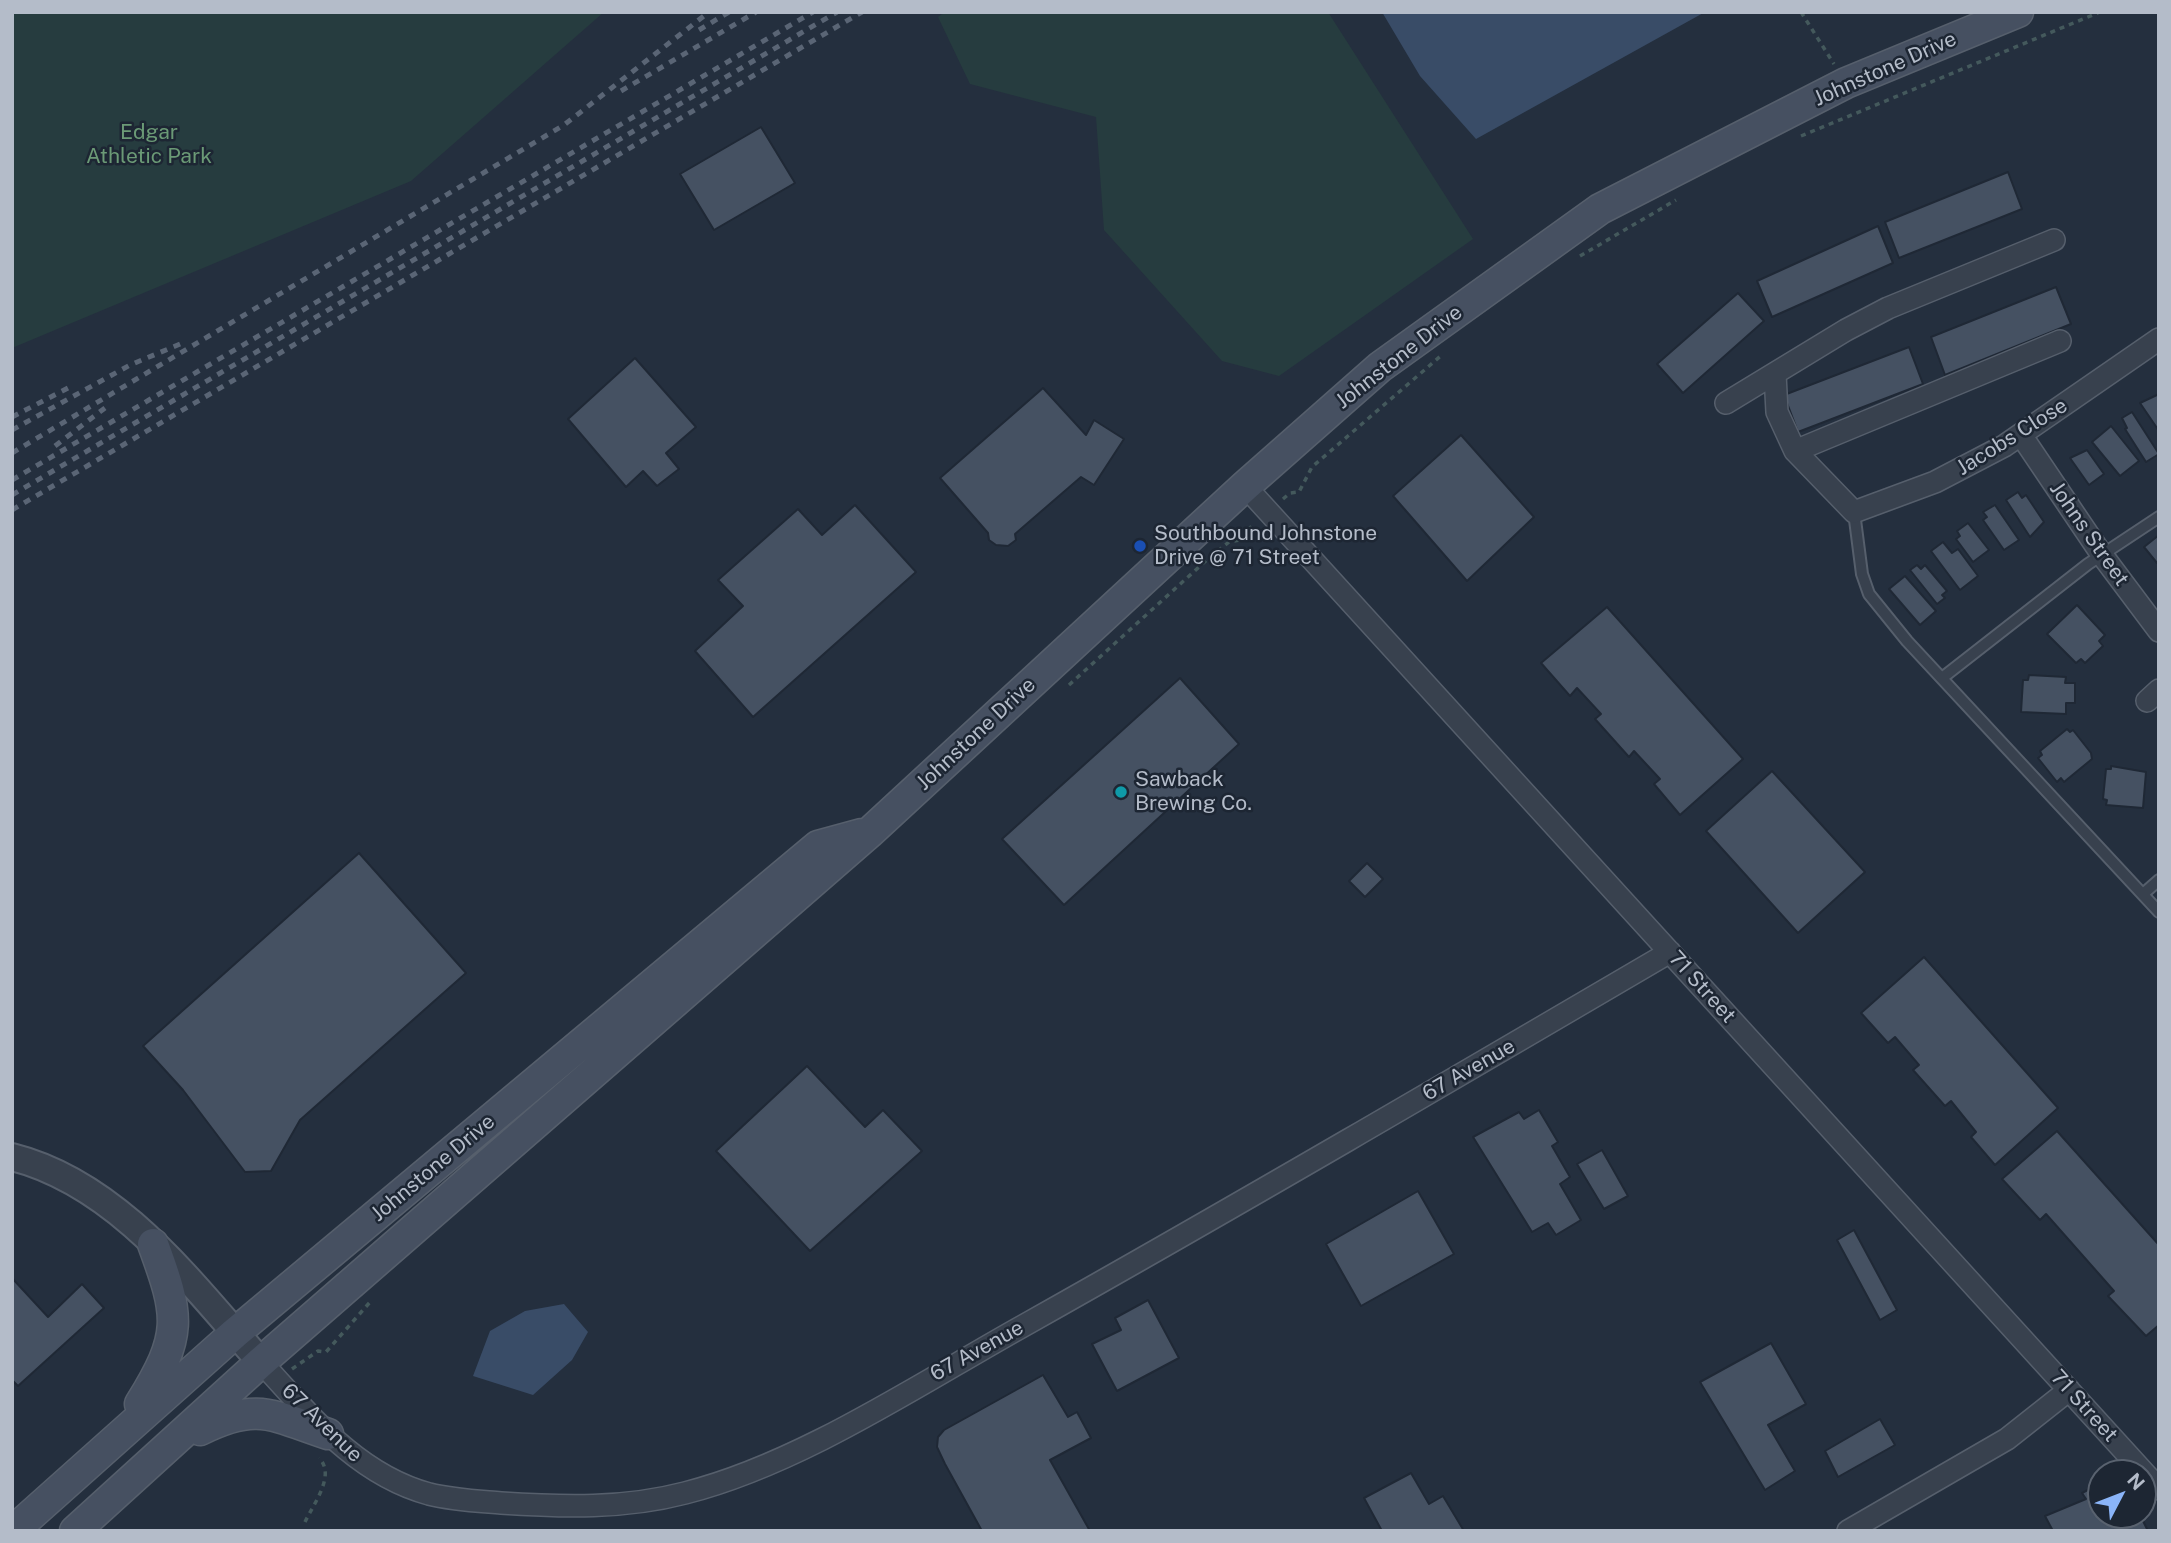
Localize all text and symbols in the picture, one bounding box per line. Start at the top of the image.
street label: Johnstone Drive [1810,26,1960,112]
park label: Edgar Athletic Park [86,120,212,170]
street label: Johnstone Drive [1331,300,1467,414]
street label: Jacobs Close [1952,393,2072,481]
street label: Johns Street [2044,477,2134,591]
place label: Southbound Johnstone Drive @ 71 Street [1154,521,1377,571]
marker: Southbound Johnstone Drive @ 71 Street [1132,538,1148,554]
street label: Johnstone Drive [911,672,1041,796]
place label: Sawback Brewing Co. [1135,767,1252,817]
marker: Sawback Brewing Co. [1113,784,1129,800]
street label: 71 Street [1663,946,1741,1028]
street label: 67 Avenue [1418,1033,1520,1107]
street label: Johnstone Drive [366,1109,500,1227]
street label: 67 Avenue [926,1315,1028,1387]
street label: 71 Street [2045,1365,2123,1447]
street label: 67 Avenue [276,1378,368,1468]
north arrow [2087,1459,2157,1529]
text: N [2123,1468,2149,1494]

